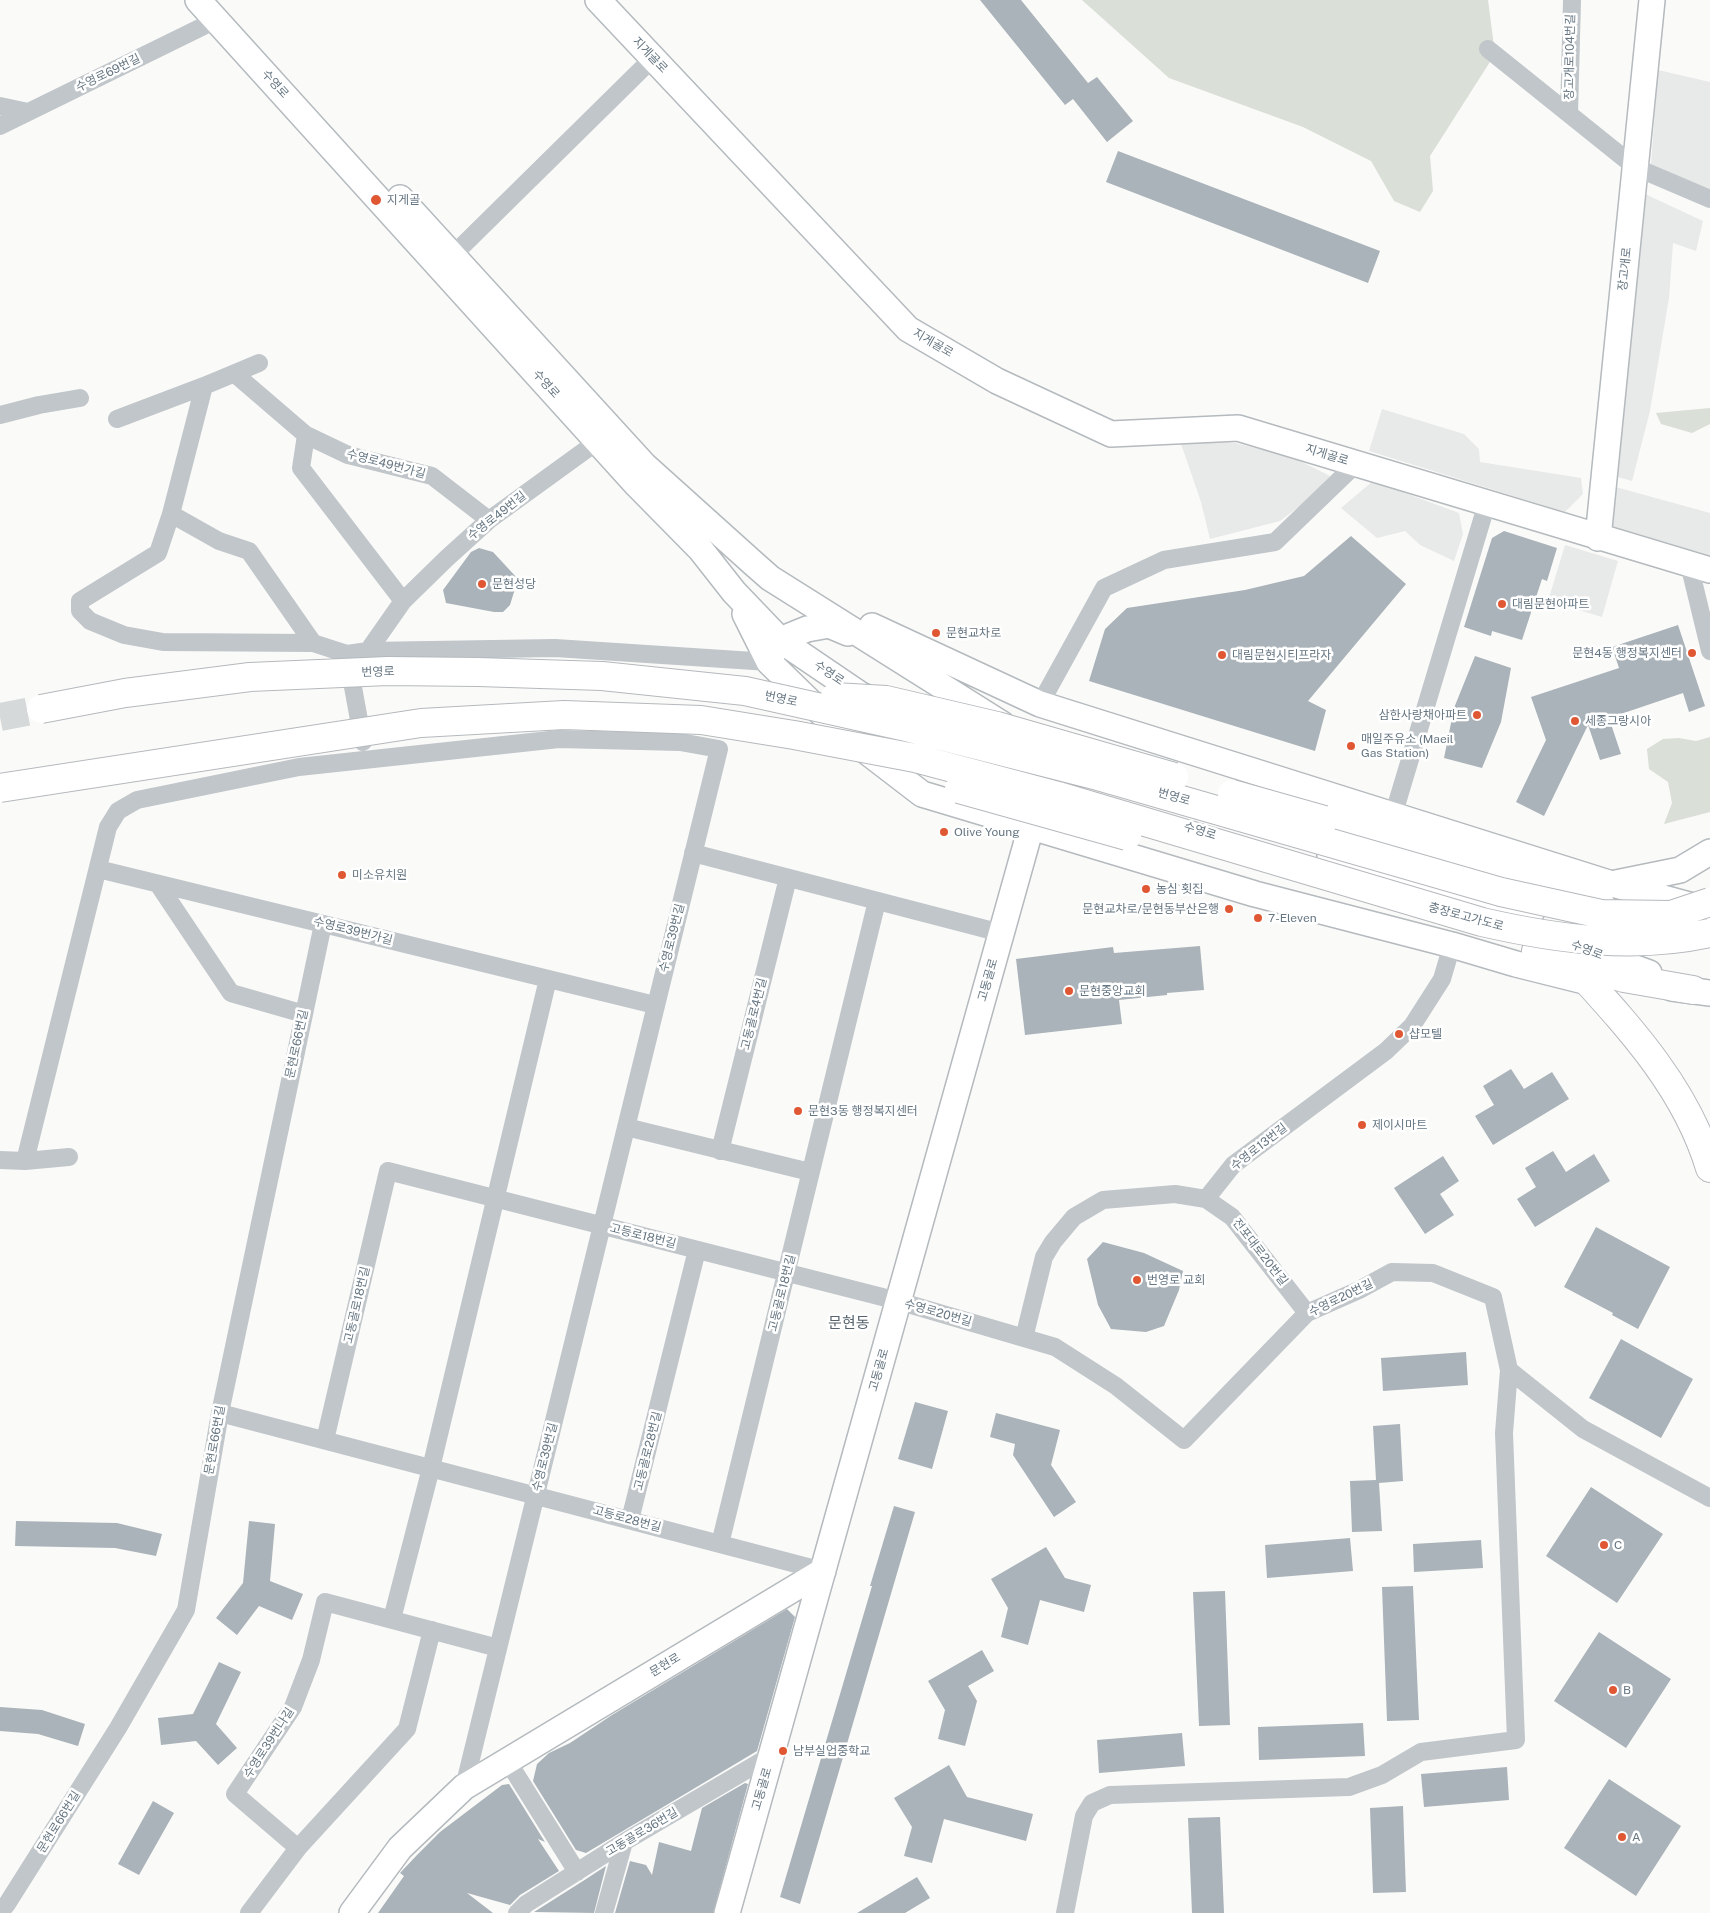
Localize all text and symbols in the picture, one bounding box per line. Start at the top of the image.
street label: 장고개로104번길 [1562,14,1578,100]
street label: 지게골로 [629,34,671,76]
street label: 수영로69번길 [73,51,143,95]
street label: 수영로 [259,67,291,101]
marker: 지게골 [369,193,383,207]
place label: 지게골 [387,193,420,207]
street label: 장고개로 [1616,246,1634,292]
street label: 지게골로 [910,326,956,360]
street label: 수영로 [530,367,562,401]
street label: 지게골로 [1304,442,1350,468]
street label: 수영로49번가길 [345,447,427,481]
street label: 수영로49번길 [465,489,529,543]
place label: 문현성당 [492,577,536,591]
marker: 문현성당 [476,578,488,590]
place label: 대림문현아파트 [1512,597,1589,611]
marker: 대림문현아파트 [1496,598,1508,610]
place label: 문현교차로 [946,626,1001,640]
marker: 문현교차로 [930,627,942,639]
place label: 문현4동 행정복지센터 [1572,646,1682,660]
marker: 문현4동 행정복지센터 [1686,647,1698,659]
place label: 대림문현시티프라자 [1232,648,1331,662]
marker: 대림문현시티프라자 [1216,649,1228,661]
street label: 수영로 [811,658,847,688]
street label: 번영로 [361,664,395,680]
street label: 번영로 [763,689,799,709]
place label: 삼한사랑채아파트 [1379,708,1467,722]
marker: 삼한사랑채아파트 [1471,709,1483,721]
place label: 세종그랑시아 [1585,714,1651,728]
marker: 세종그랑시아 [1569,715,1581,727]
place label: 매일주유소 (Maeil Gas Station) [1361,732,1453,760]
marker: 매일주유소 (Maeil Gas Station) [1345,740,1357,752]
street label: 번영로 [1156,786,1192,808]
street label: 수영로 [1182,819,1218,843]
place label: Olive Young [954,825,1020,839]
marker: Olive Young [938,826,950,838]
place label: 미소유치원 [352,868,407,882]
marker: 미소유치원 [336,869,348,881]
place label: 농심 횟집 [1156,882,1203,896]
marker: 농심 횟집 [1140,883,1152,895]
street label: 충장로고가도로 [1427,900,1505,934]
street label: 수영로39번길 [657,902,687,974]
place label: 문현교차로/문현동부산은행 [1082,902,1219,916]
marker: 문현교차로/문현동부산은행 [1223,903,1235,915]
place label: 7-Eleven [1268,911,1317,925]
marker: 7-Eleven [1252,912,1264,924]
street label: 수영로39번가길 [312,914,394,948]
street label: 수영로 [1569,937,1605,963]
street label: 고동골로 [975,957,1001,1003]
street label: 고동골로4번길 [738,976,770,1052]
place label: 문현중앙교회 [1079,984,1145,998]
marker: 문현중앙교회 [1063,985,1075,997]
street label: 문현로66번길 [283,1008,311,1080]
place label: 샵모텔 [1409,1027,1442,1041]
marker: 샵모텔 [1393,1028,1405,1040]
place label: 문현3동 행정복지센터 [808,1104,918,1118]
marker: 문현3동 행정복지센터 [792,1105,804,1117]
place label: 제이시마트 [1372,1118,1427,1132]
marker: 제이시마트 [1356,1119,1368,1131]
street label: 수영로13번길 [1228,1121,1290,1173]
street label: 전포대로20번길 [1229,1216,1291,1288]
street label: 고등로18번길 [608,1221,678,1251]
street label: 고동골로18번길 [765,1253,799,1333]
street label: 고동골로18번길 [341,1265,373,1345]
place label: 번영로 교회 [1147,1273,1205,1287]
marker: 번영로 교회 [1131,1274,1143,1286]
street label: 수영로20번길 [1307,1276,1375,1320]
street label: 수영로20번길 [903,1296,973,1330]
district label: 문현동 [828,1314,870,1332]
street label: 고동골로 [866,1347,892,1393]
street label: 문현로66번길 [202,1404,228,1476]
street label: 고동골로28번길 [631,1410,665,1492]
street label: 수영로39번길 [530,1421,560,1493]
street label: 고등로28번길 [591,1503,663,1535]
place label: C [1614,1538,1622,1552]
marker: C [1598,1539,1610,1551]
street label: 문현로 [647,1650,683,1680]
place label: B [1623,1683,1631,1697]
marker: B [1607,1684,1619,1696]
street label: 수영로39번나길 [241,1705,297,1781]
place label: 남부실업중학교 [793,1744,870,1758]
marker: 남부실업중학교 [777,1745,789,1757]
street label: 고동골로 [749,1766,775,1812]
street label: 문현로66번길 [34,1788,84,1856]
street label: 고동골로36번길 [603,1805,681,1859]
place label: A [1632,1830,1641,1844]
marker: A [1616,1831,1628,1843]

